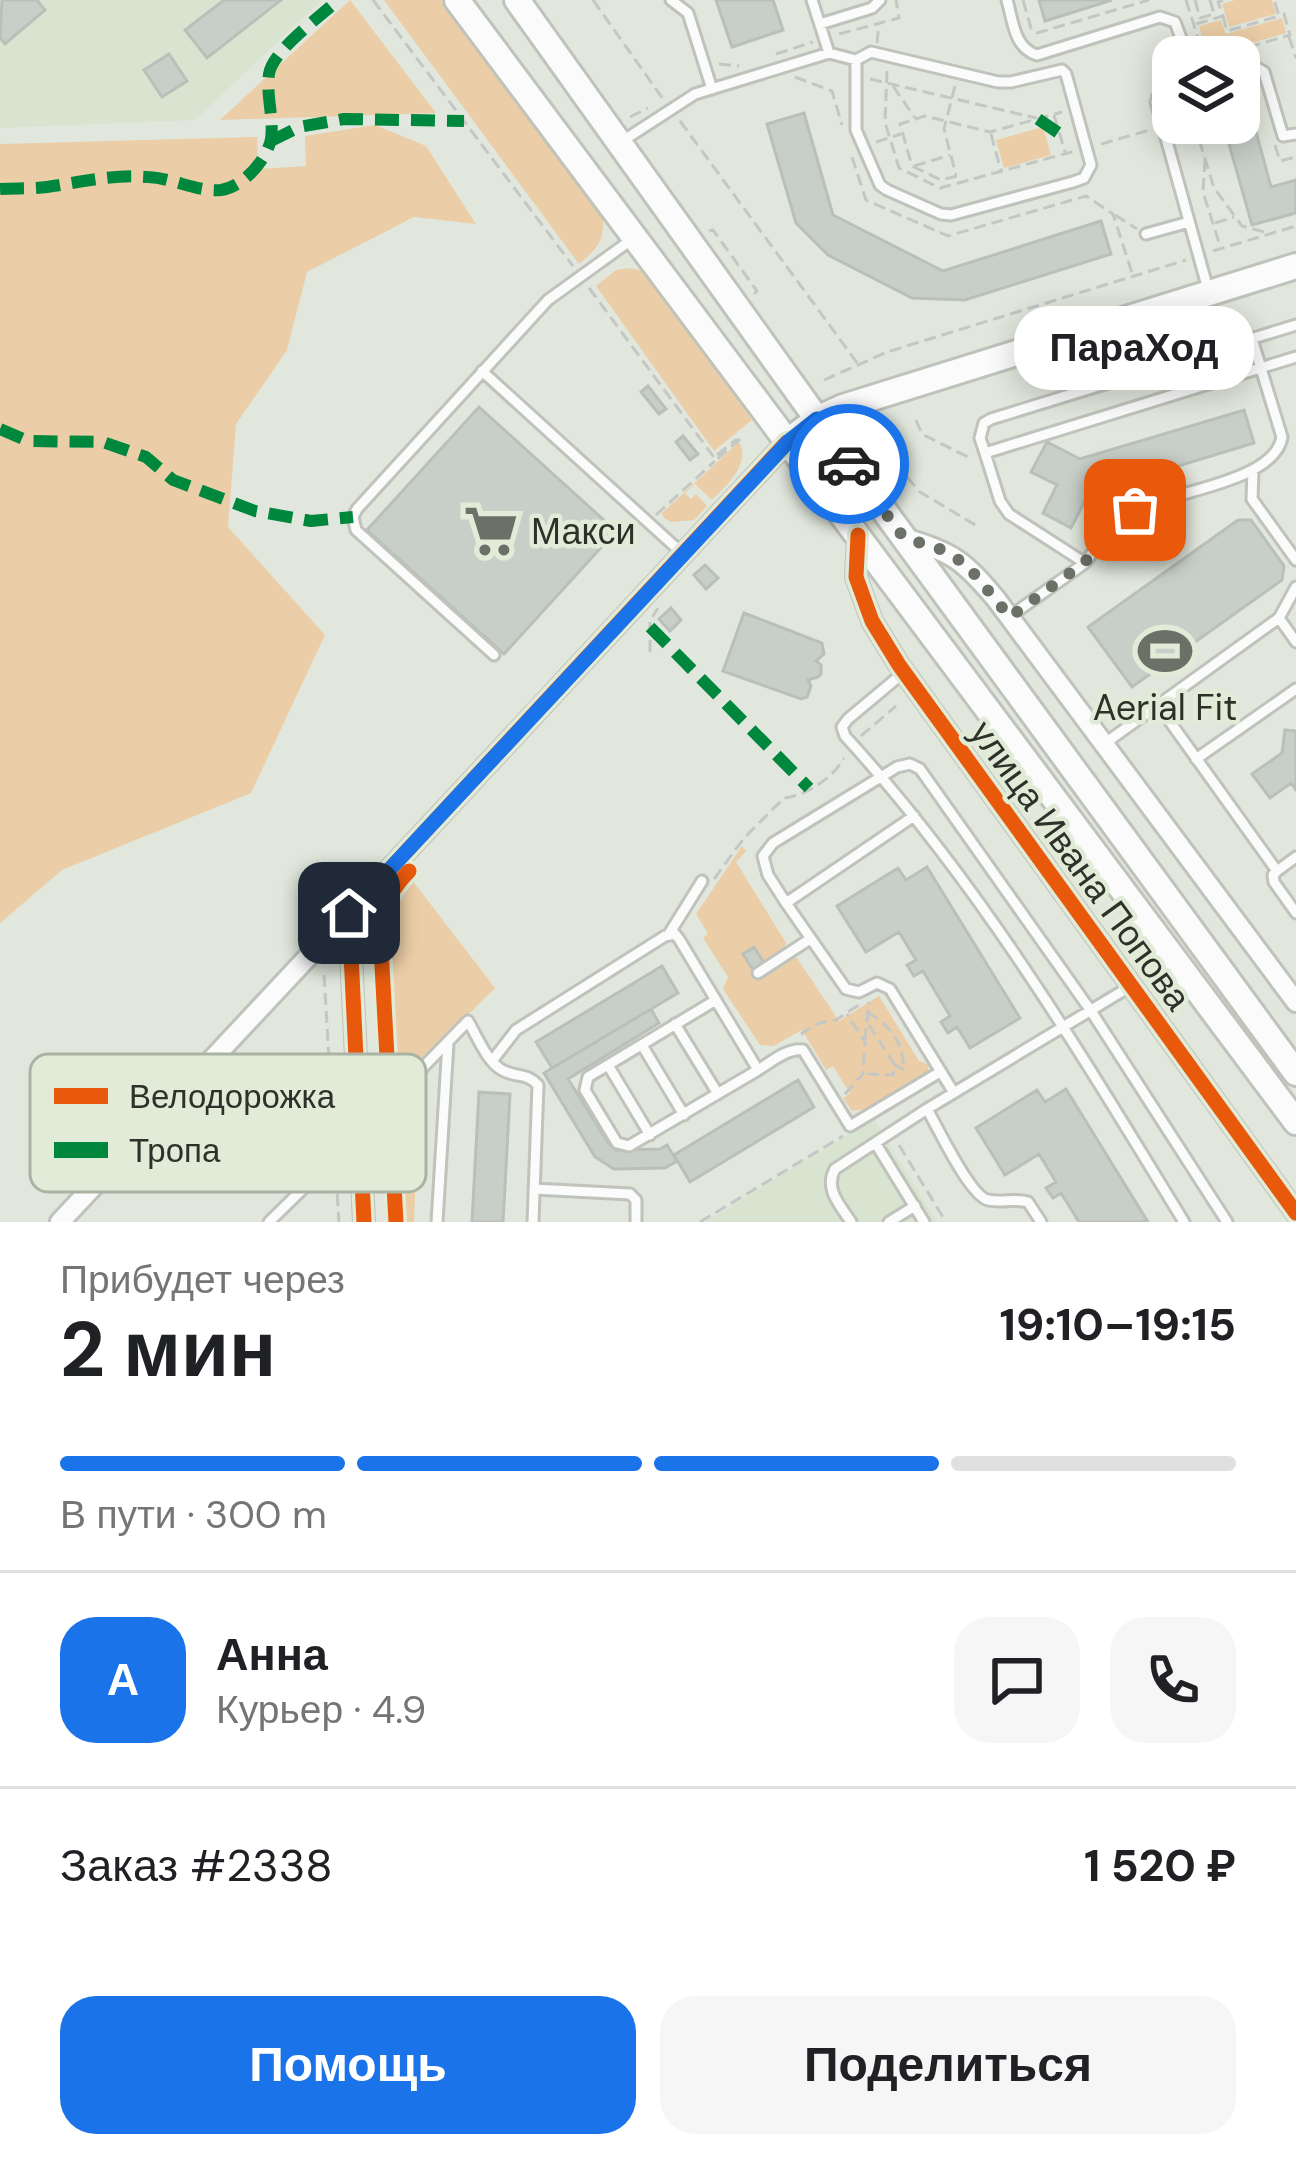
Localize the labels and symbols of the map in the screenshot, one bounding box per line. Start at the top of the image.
callout: ПараХод [1015,306,1255,390]
courier [789,404,909,524]
pin [1084,459,1186,561]
supermarket icon: Макси [462,502,520,560]
place label: Макси [531,508,636,555]
sports icon: Aerial Fit [1136,622,1194,680]
place label: Aerial Fit [1093,684,1237,731]
street label: улица Ивана Попова [960,711,1202,1020]
pin [298,862,400,964]
legend [30,1054,426,1192]
text: Велодорожка [129,1075,336,1118]
text: Тропа [129,1129,221,1172]

